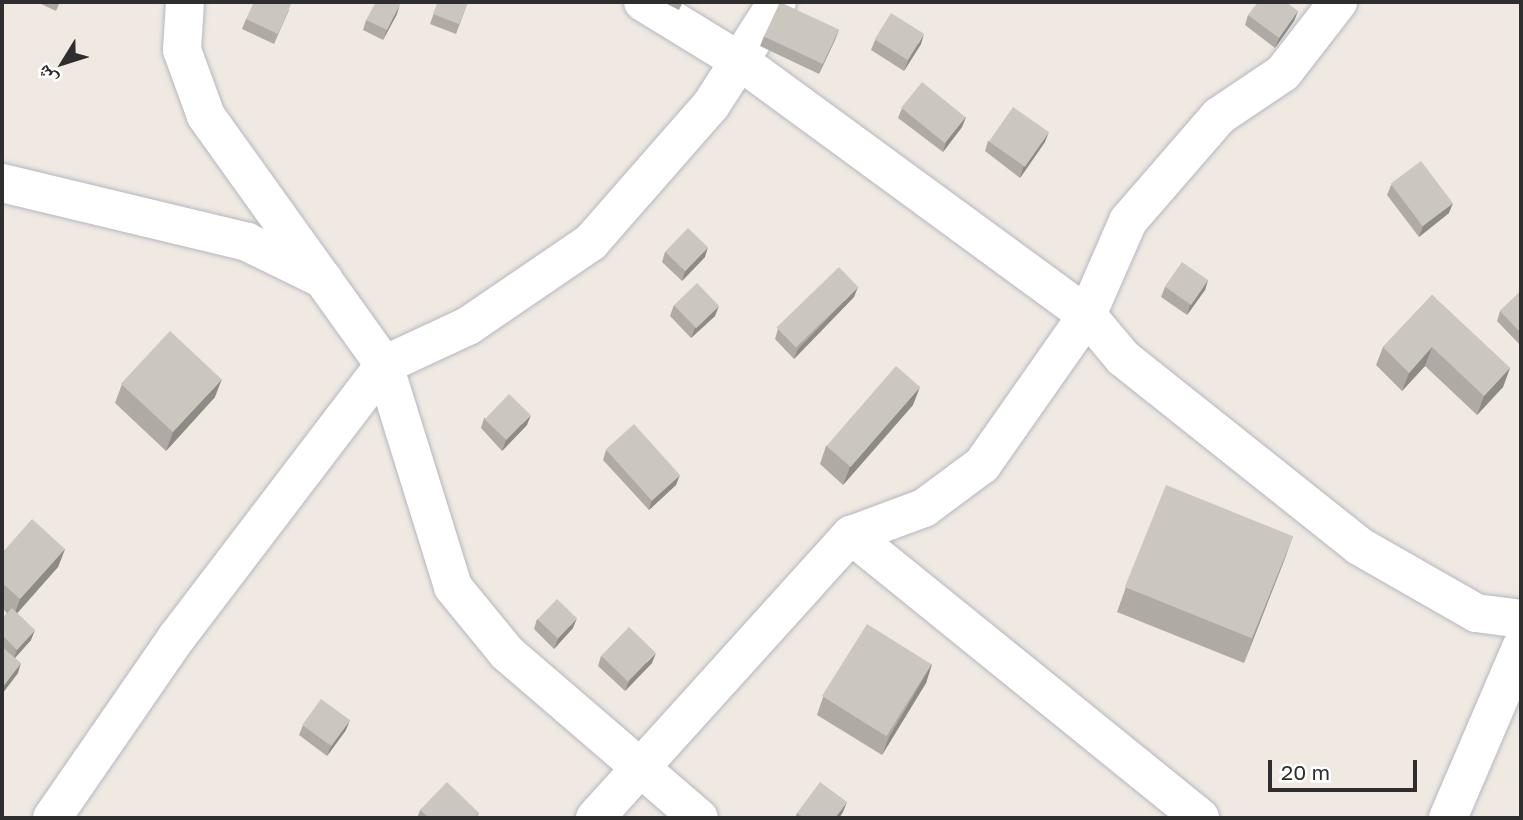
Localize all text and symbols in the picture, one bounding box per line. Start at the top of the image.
north arrow [28,28,98,98]
text: ش [31,61,61,91]
scale bar [1271,746,1420,790]
text: 20 m [1281,759,1330,785]

